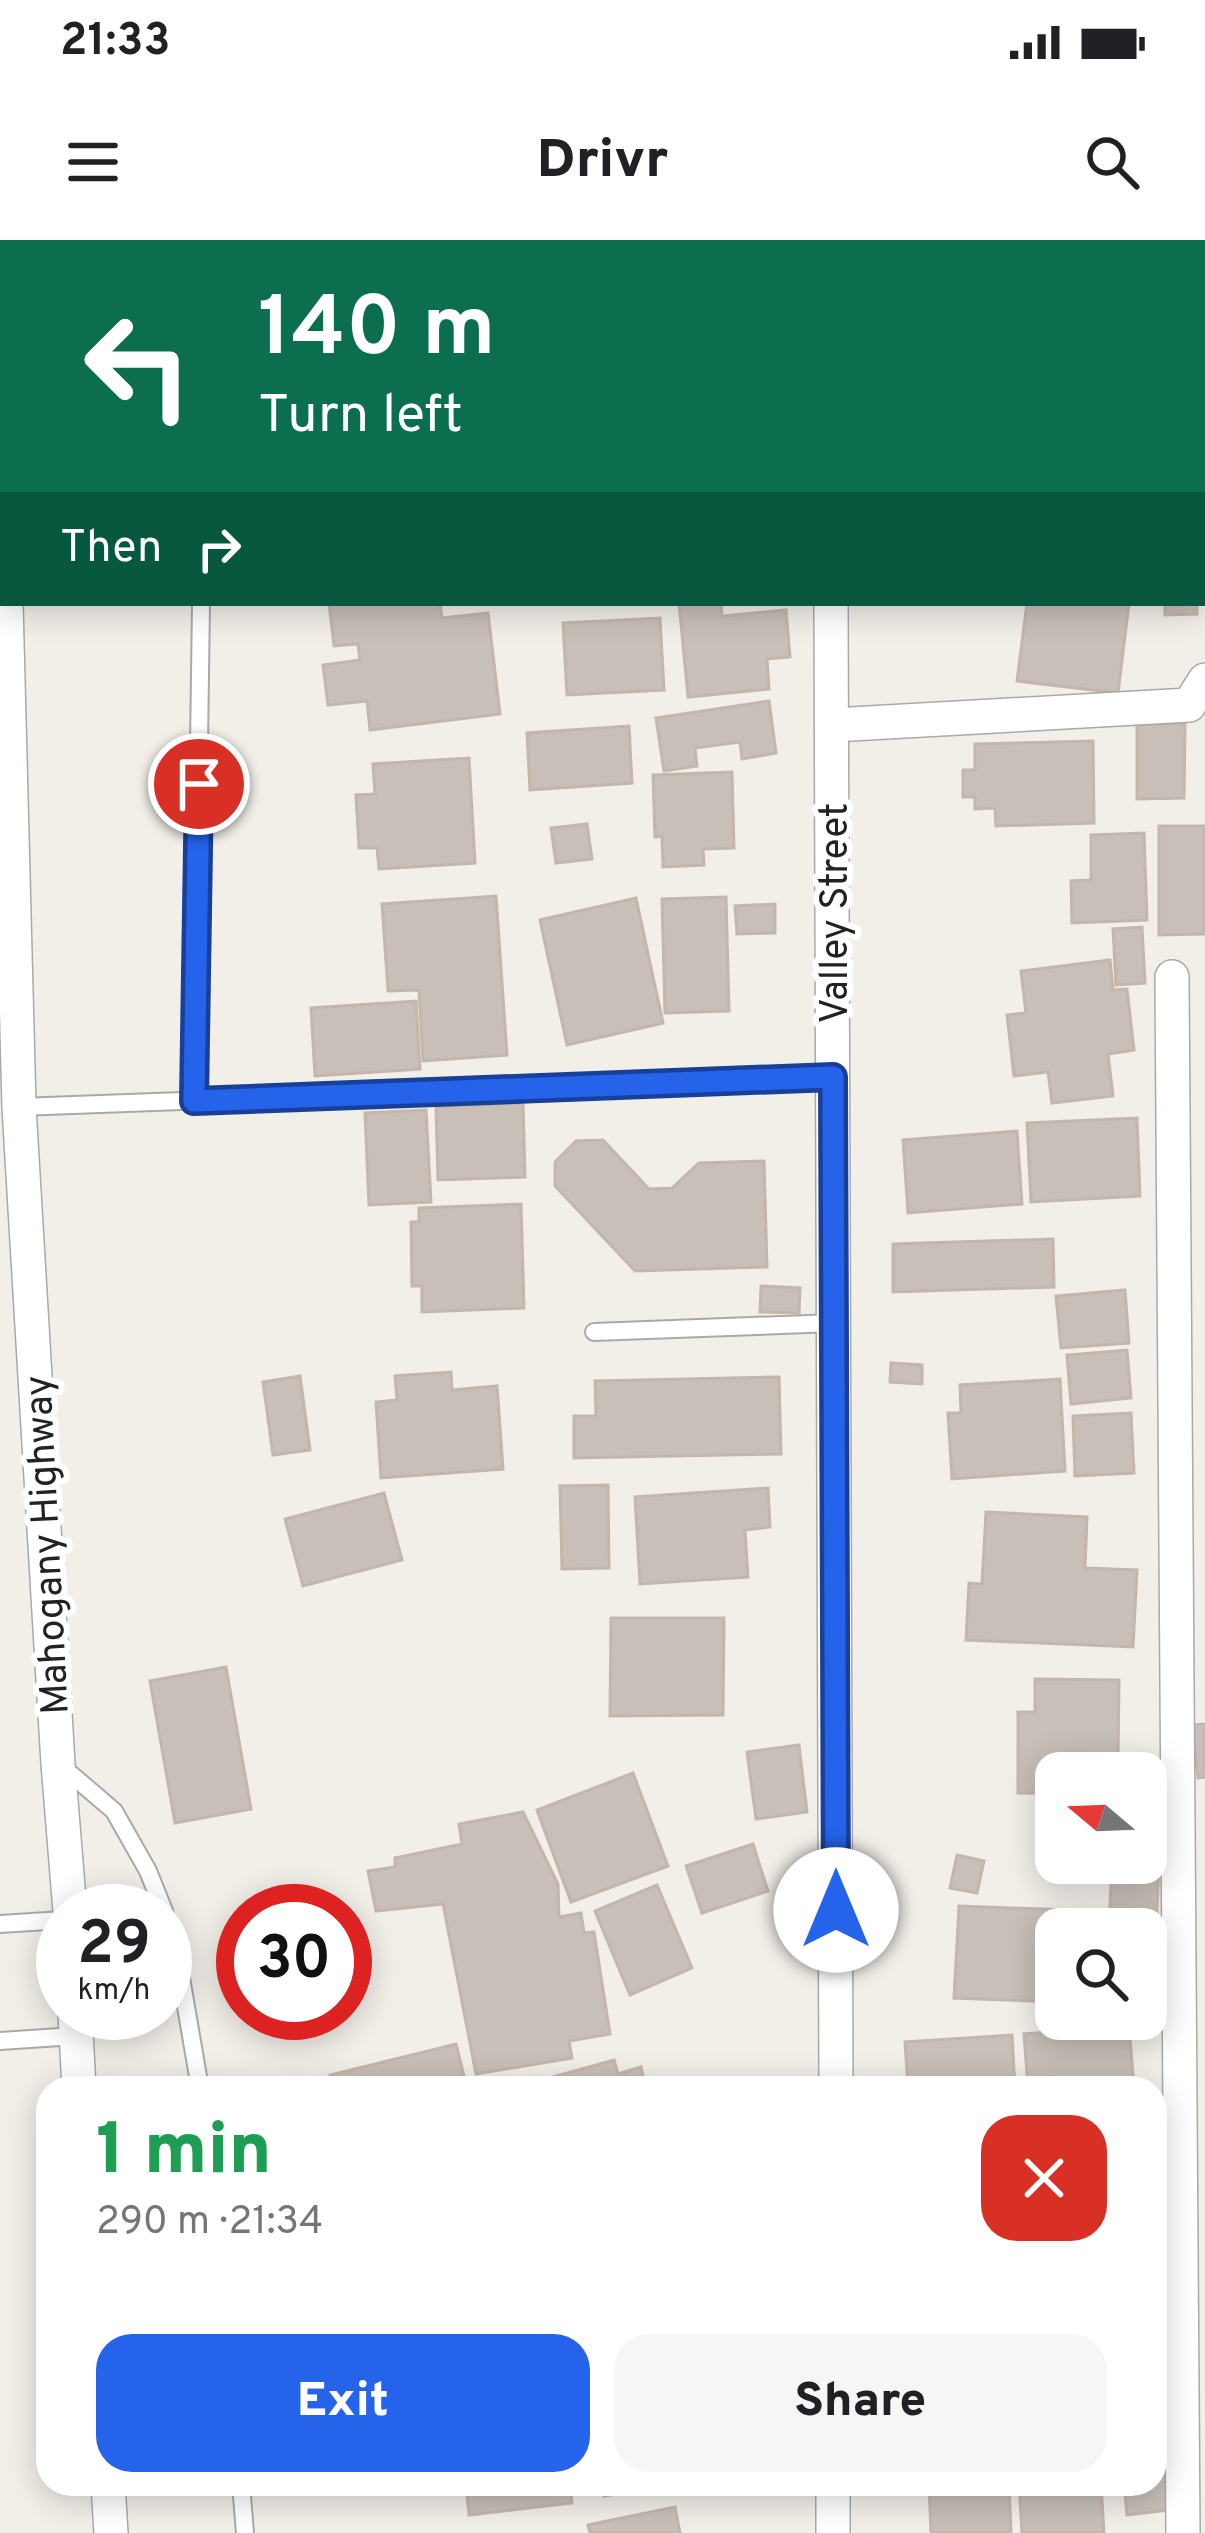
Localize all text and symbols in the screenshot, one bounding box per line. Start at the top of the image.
text: 21:33 [60,14,170,71]
text: Drivr [537,128,668,197]
icon: menu [60,129,126,195]
icon: search [1079,129,1145,195]
text: 140 m [258,279,495,385]
icon: left [60,288,216,444]
text: Turn left [258,383,463,452]
icon: right [186,516,252,582]
text: Then [60,521,162,578]
pin [148,733,250,835]
icon: arrive [166,751,232,817]
street label: Valley Street [813,802,862,1024]
street label: Mahogany Highway [16,1374,83,1716]
north arrow [1035,1752,1167,1884]
map controls [1035,1752,1167,2040]
position arrow [773,1847,899,1973]
speed limit sign: 30 [216,1884,372,2040]
button: search [1035,1908,1167,2040]
text: 29 [77,1909,151,1985]
text: km/h [78,1973,150,2010]
text: 1 min [96,2108,272,2200]
button: close [981,2115,1107,2241]
text: 290 m · 21:34 [96,2199,323,2248]
button: Exit [96,2334,590,2472]
button: Share [614,2334,1107,2472]

